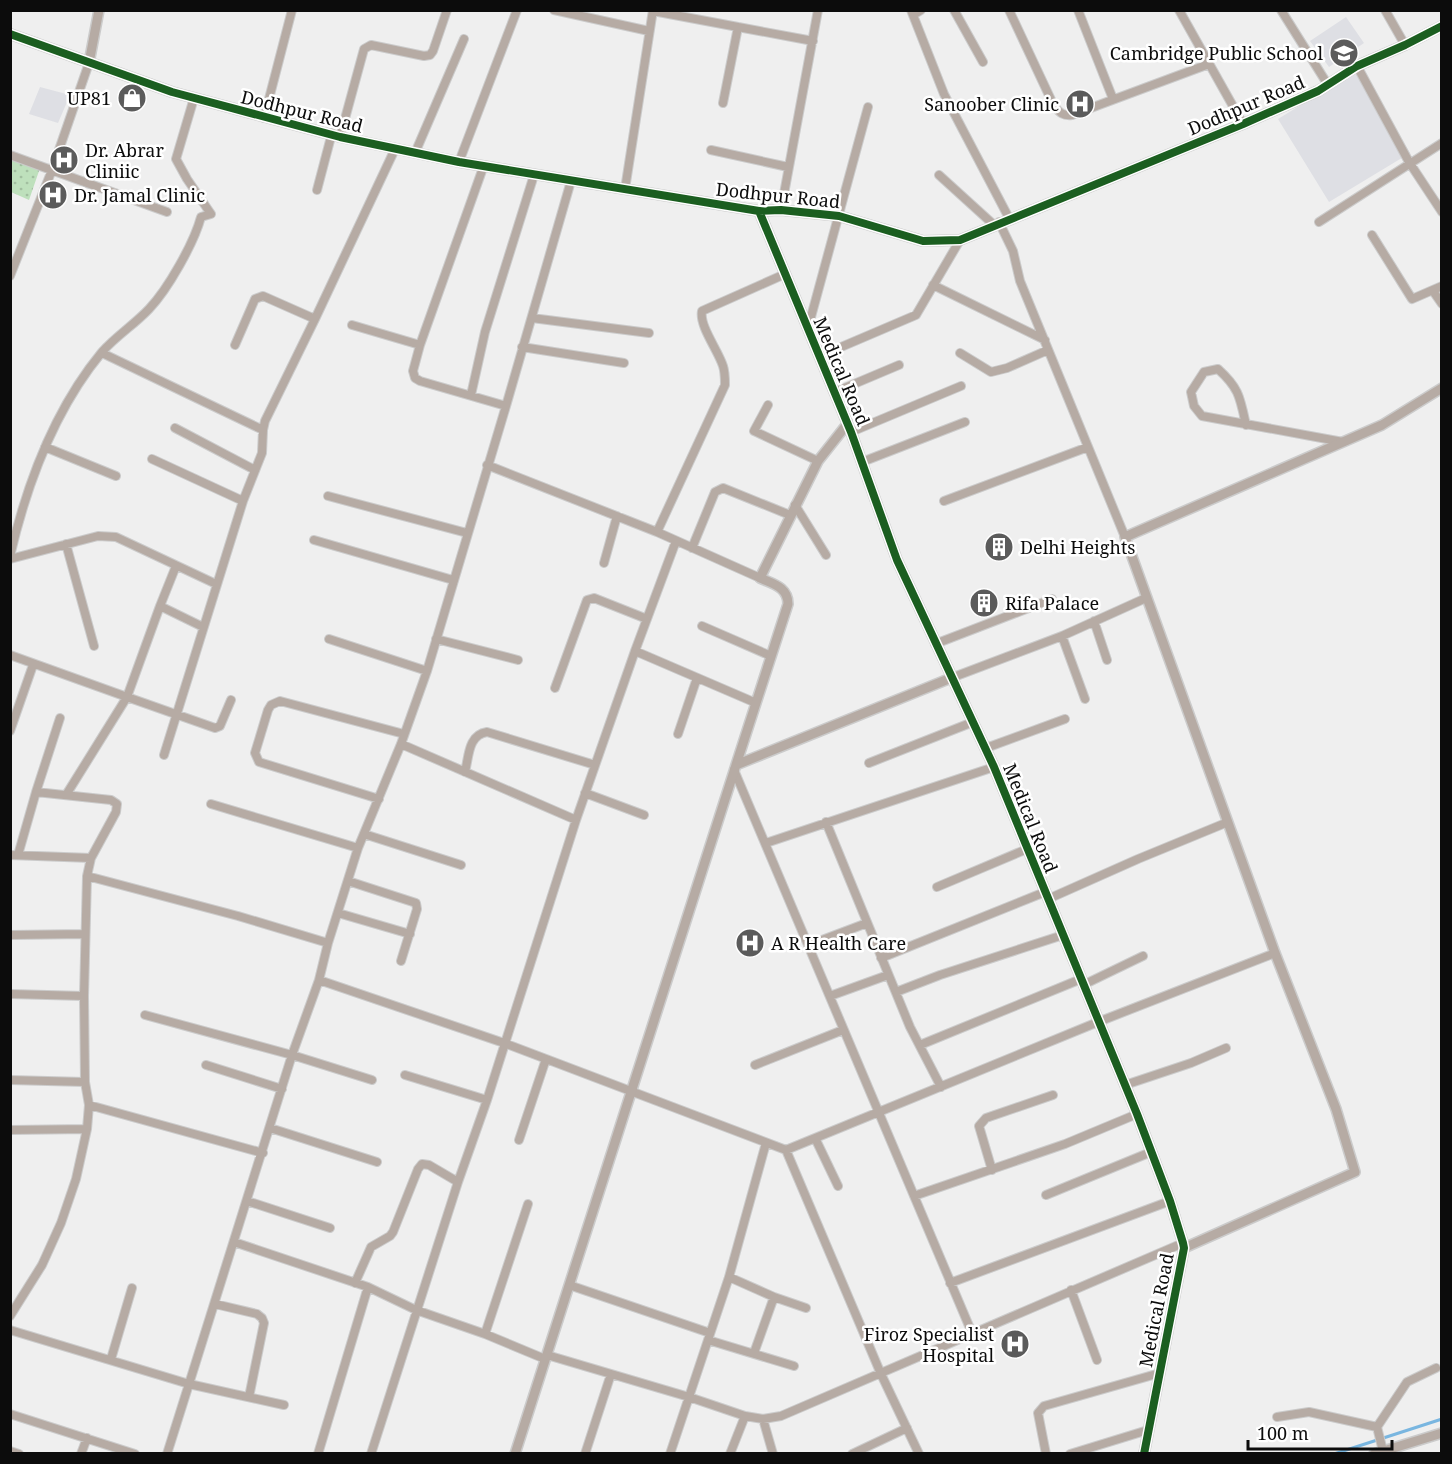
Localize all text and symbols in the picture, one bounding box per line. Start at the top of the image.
school or university icon: Cambridge Public School [1328,37,1360,69]
place label: Cambridge Public School [1110,41,1323,65]
street label: Dodhpur Road [1184,70,1308,140]
shop icon: UP81 [116,82,148,114]
street label: Dodhpur Road [238,84,366,138]
place label: UP81 [67,86,111,110]
hospital icon: Sanoober Clinic [1064,88,1096,120]
place label: Sanoober Clinic [924,92,1059,116]
place label: Dr. Abrar Cliniic [85,138,164,183]
hospital icon: Dr. Abrar Cliniic [48,144,80,176]
street label: Dodhpur Road [715,177,841,213]
hospital icon: Dr. Jamal Clinic [37,179,69,211]
place label: Dr. Jamal Clinic [74,183,205,207]
street label: Medical Road [808,313,876,429]
building icon: Delhi Heights [983,531,1015,563]
place label: Delhi Heights [1020,535,1135,559]
building icon: Rifa Palace [968,587,1000,619]
place label: Rifa Palace [1005,591,1099,615]
street label: Medical Road [998,760,1064,876]
hospital icon: A R Health Care [734,927,766,959]
place label: A R Health Care [771,931,906,955]
street label: Medical Road [1133,1251,1179,1369]
place label: Firoz Specialist Hospital [864,1322,994,1367]
hospital icon: Firoz Specialist Hospital [999,1328,1031,1360]
scale bar [1248,1413,1392,1451]
text: 100 m [1257,1421,1309,1445]

